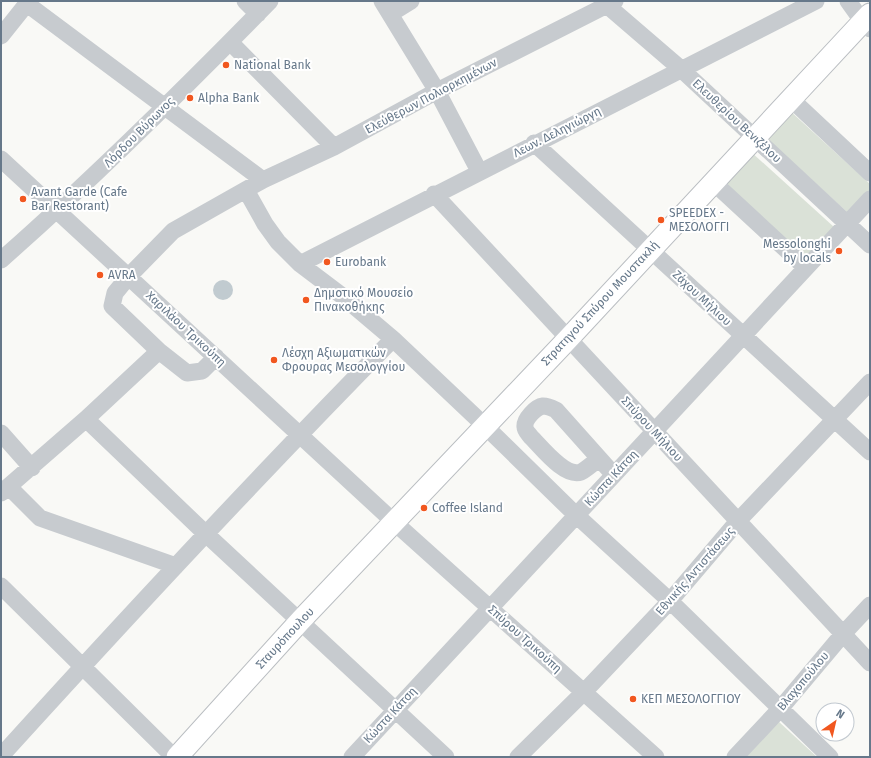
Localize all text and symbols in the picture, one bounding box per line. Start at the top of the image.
street label: Ελεύθερων Πολιορκημένων [363,55,499,137]
place label: National Bank [234,58,311,72]
marker: National Bank [221,60,231,70]
street label: Ελευθερίου Βενιζέλου [690,76,784,166]
place label: Alpha Bank [198,91,260,105]
marker: Alpha Bank [185,93,195,103]
street label: Λόρδου Βύρωνος [101,94,177,170]
street label: Λεων. Δεληγιώργη [511,104,603,160]
place label: Avant Garde (Cafe Bar Restorant) [31,185,127,213]
marker: Avant Garde (Cafe Bar Restorant) [18,194,28,204]
place label: SPEEDEX - ΜΕΣΟΛΟΓΓΙ [669,206,729,234]
marker: SPEEDEX - ΜΕΣΟΛΟΓΓΙ [656,215,666,225]
place label: Messolonghi by locals [763,237,831,265]
street label: Στρατηγού Σπύρου Μουστακλή [538,238,662,368]
marker: Messolonghi by locals [834,246,844,256]
place label: Eurobank [335,255,387,269]
marker: Eurobank [322,257,332,267]
street label: Ζάχου Μήλιου [670,267,734,329]
place label: AVRA [108,268,136,282]
marker: AVRA [95,270,105,280]
place label: Δημοτικό Μουσείο Πινακοθήκης [314,286,413,314]
street label: Χαριλάου Τρικούπη [143,288,229,370]
marker: Δημοτικό Μουσείο Πινακοθήκης [301,295,311,305]
place label: Λέσχη Αξιωματικών Φρουρας Μεσολογγίου [282,346,406,374]
marker: Λέσχη Αξιωματικών Φρουρας Μεσολογγίου [269,355,279,365]
street label: Σπύρου Μήλιου [618,394,686,464]
street label: Κώστα Κάτση [581,447,641,509]
place label: Coffee Island [432,501,503,515]
marker: Coffee Island [419,503,429,513]
street label: Εθνικής Αντιστάσεως [653,524,737,618]
street label: Σπύρου Τρικούπη [485,602,565,676]
street label: Σταυρόπουλου [253,604,317,672]
street label: Βλαχοπούλου [774,649,832,713]
street label: Κώστα Κάτση [360,684,420,746]
place label: ΚΕΠ ΜΕΣΟΛΟΓΓΙΟΥ [641,692,741,706]
marker: ΚΕΠ ΜΕΣΟΛΟΓΓΙΟΥ [628,694,638,704]
north arrow [815,702,855,742]
text: N [834,707,847,722]

